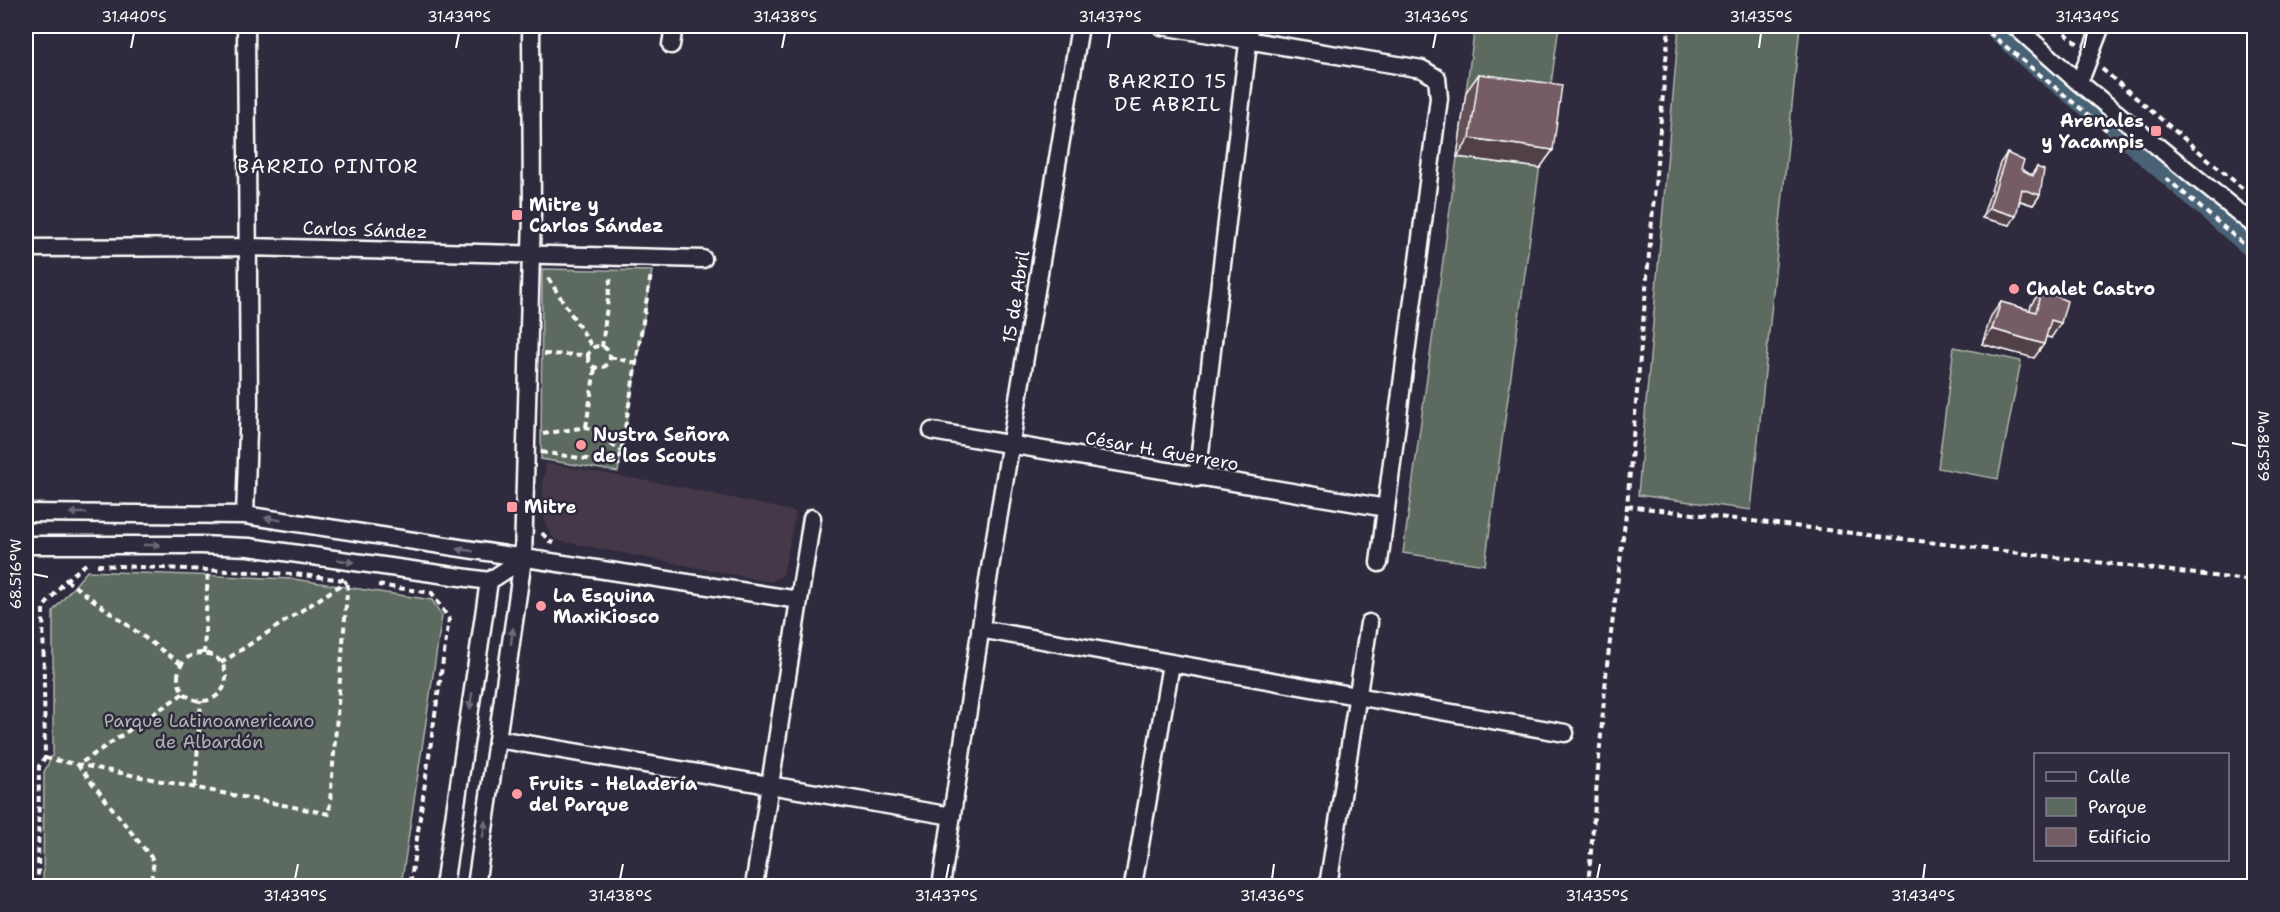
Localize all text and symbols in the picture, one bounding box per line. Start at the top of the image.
text: 31.440°S [102,7,166,27]
text: 31.439°S [427,7,491,27]
text: 31.438°S [753,7,817,27]
text: 31.437°S [1078,7,1142,27]
text: 31.436°S [1404,7,1468,27]
text: 31.435°S [1730,7,1792,27]
text: 31.434°S [2055,7,2119,27]
district label: BARRIO 15 DE ABRIL [1108,68,1228,117]
place label: Arenales y Yacampis [2042,109,2144,154]
marker: Arenales y Yacampis [2149,124,2163,138]
district label: BARRIO PINTOR [237,153,419,179]
place label: Mitre y Carlos Sández [529,193,664,238]
marker: Mitre y Carlos Sández [510,208,524,222]
street label: Carlos Sández [302,216,428,244]
street label: 15 de Abril [997,248,1035,345]
place label: Chalet Castro [2026,277,2155,301]
marker: Chalet Castro [2007,282,2021,296]
text: 68.518°W [2254,411,2274,481]
place label: Nustra Señora de los Scouts [593,423,730,468]
street label: César H. Guerrero [1083,426,1241,476]
marker: Nustra Señora de los Scouts [574,438,588,452]
place label: Mitre [524,495,577,519]
marker: Mitre [505,500,519,514]
one-way arrow [69,508,88,518]
one-way arrow [263,515,282,524]
text: 68.516°W [6,539,26,609]
one-way arrow [142,540,161,550]
one-way arrow [456,545,475,554]
one-way arrow [336,556,355,565]
place label: La Esquina MaxiKiosco [553,584,659,629]
marker: La Esquina MaxiKiosco [534,599,548,613]
one-way arrow [508,626,517,645]
one-way arrow [467,692,476,711]
park label: Parque Latinoamericano de Albardón [104,709,314,754]
legend [2034,753,2229,861]
text: Calle [2088,765,2131,789]
place label: Fruits - Heladería del Parque [529,772,698,817]
marker: Fruits - Heladería del Parque [510,787,524,801]
text: Parque [2088,795,2147,819]
one-way arrow [480,819,489,838]
text: Edificio [2088,825,2151,849]
text: 31.439°S [263,886,327,906]
text: 31.438°S [588,886,652,906]
text: 31.437°S [914,886,978,906]
text: 31.436°S [1240,886,1304,906]
text: 31.435°S [1566,886,1628,906]
text: 31.434°S [1891,886,1955,906]

